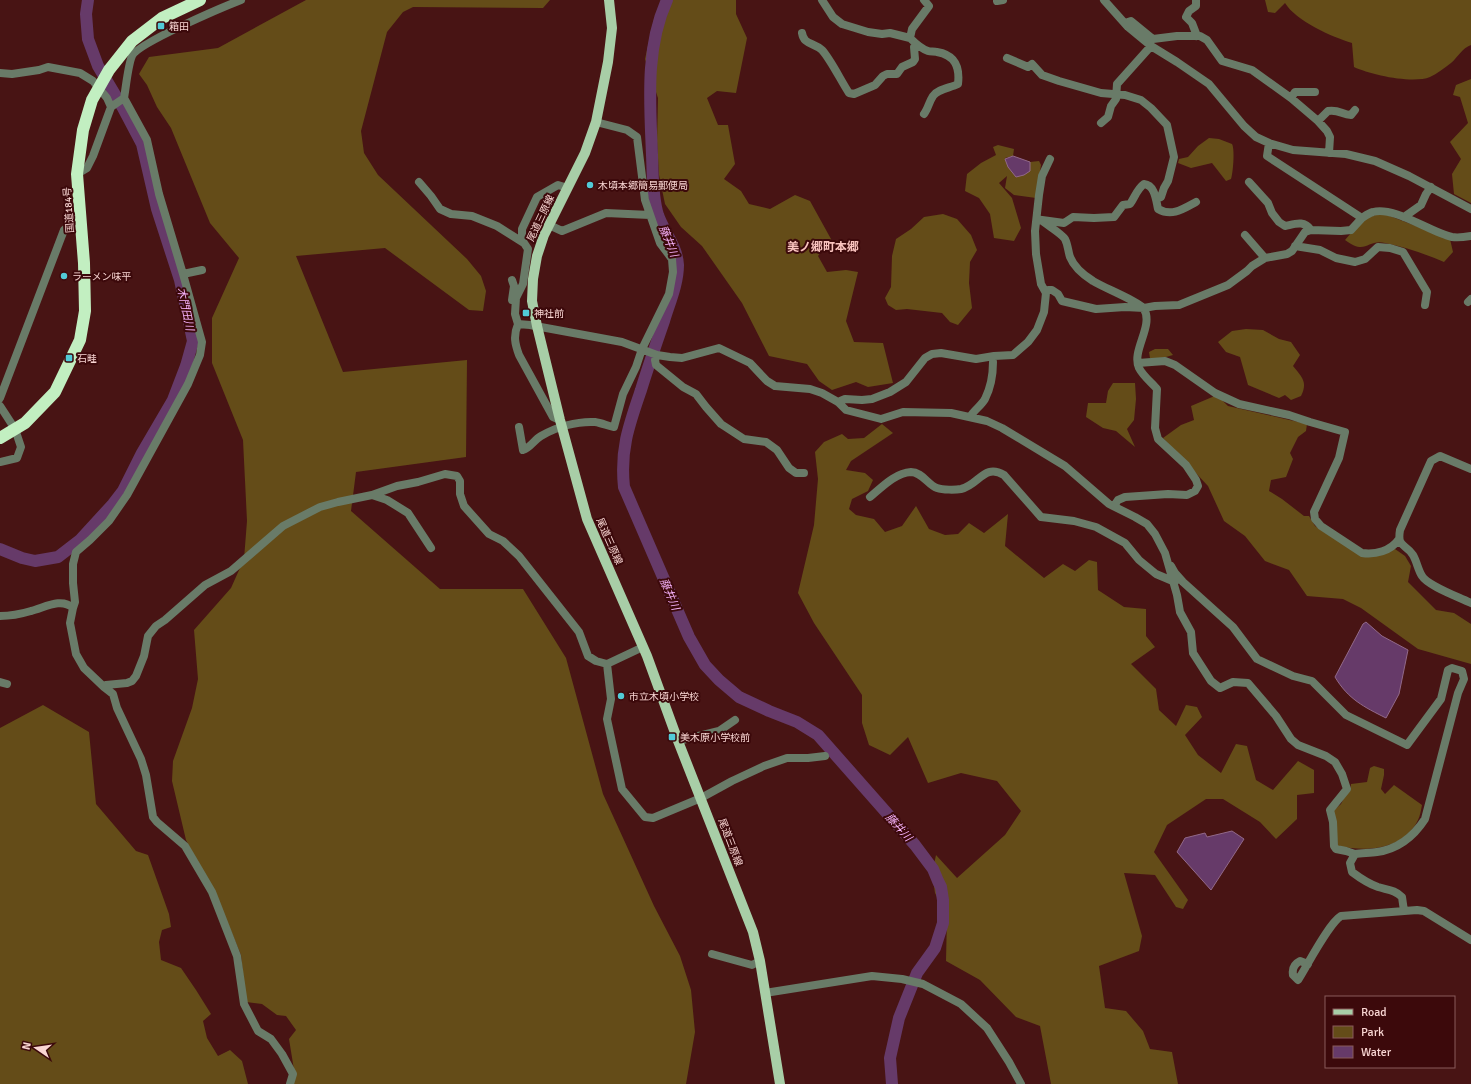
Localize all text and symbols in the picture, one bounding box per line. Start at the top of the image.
marker: 箱田 [156,21,166,31]
place label: 箱田 [169,21,189,33]
marker: 木頃本郷簡易郵便局 [585,180,595,190]
place label: 木頃本郷簡易郵便局 [598,180,688,192]
street label: 国道184号 [61,186,77,233]
street label: 尾道三原線 [525,193,557,244]
water label: 藤井川 [656,223,681,260]
district label: 美ノ郷町本郷 [787,240,859,255]
marker: ラーメン味平 [59,271,69,281]
place label: ラーメン味平 [72,271,132,283]
water label: 木門田川 [175,286,197,333]
marker: 神社前 [521,308,531,318]
place label: 神社前 [534,308,564,320]
marker: 石畦 [64,353,74,363]
place label: 石畦 [77,353,97,365]
street label: 尾道三原線 [593,516,625,567]
water label: 藤井川 [657,576,682,613]
marker: 市立木頃小学校 [616,691,626,701]
place label: 市立木頃小学校 [629,691,699,703]
marker: 美木原小学校前 [667,732,677,742]
place label: 美木原小学校前 [680,732,750,744]
water label: 藤井川 [883,811,915,845]
street label: 尾道三原線 [716,817,745,868]
legend [1325,996,1455,1068]
text: Road [1361,1005,1387,1020]
text: Park [1361,1025,1384,1040]
north arrow [16,1028,56,1068]
text: N [20,1041,34,1051]
text: Water [1361,1045,1392,1060]

